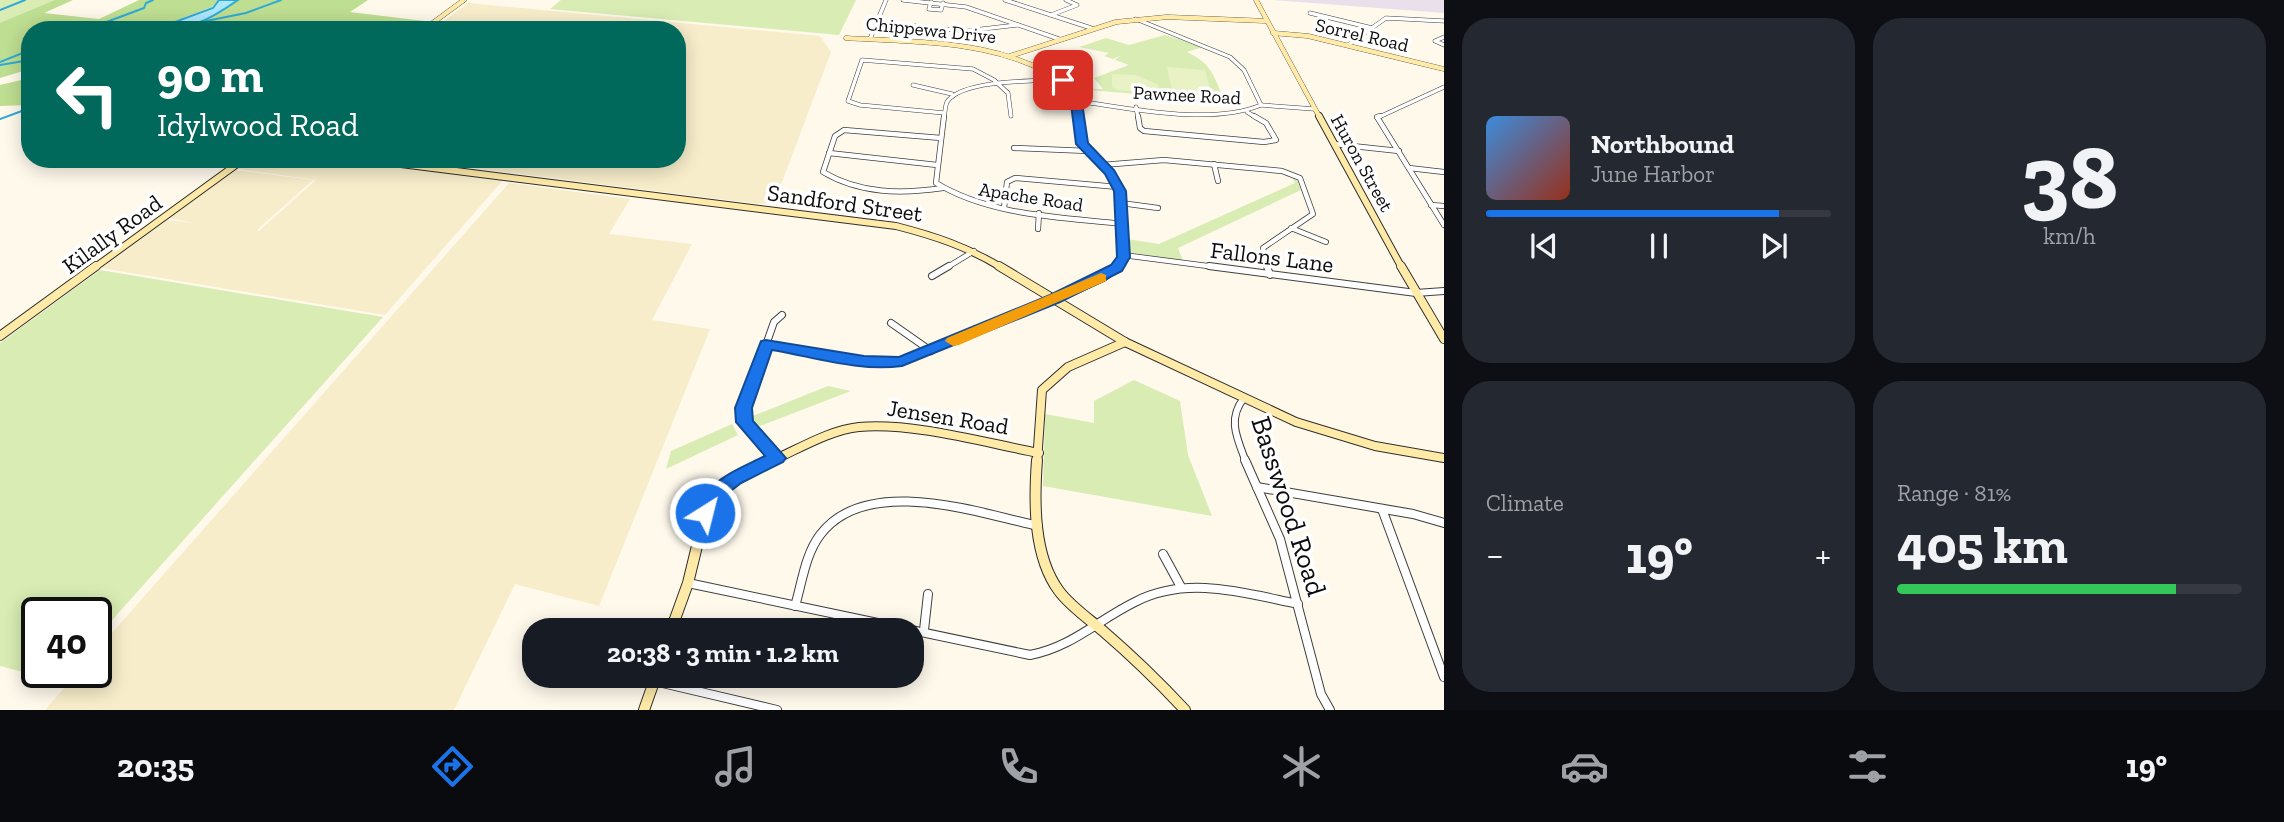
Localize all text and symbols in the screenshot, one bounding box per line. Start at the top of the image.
street label: Chippewa Drive [865,12,997,48]
street label: Sorrel Road [1313,13,1411,57]
text: 90 m [157,46,264,105]
icon: left [42,49,133,140]
pin [1033,50,1093,110]
icon: arrive [1044,61,1082,99]
street label: Pawnee Road [1132,81,1242,109]
text: Idylwood Road [157,106,359,144]
street label: Huron Street [1326,110,1398,216]
text: 38 [2021,122,2118,231]
text: Northbound [1591,128,1734,160]
text: June Harbor [1591,160,1715,188]
street label: Apache Road [977,177,1085,217]
street label: Sandford Street [766,178,925,228]
street label: Kilally Road [57,188,168,279]
text: km/h [2043,222,2096,250]
icon: previous [1525,227,1563,265]
icon: pause [1640,227,1678,265]
icon: next [1755,227,1793,265]
street label: Fallons Lane [1209,236,1335,278]
street label: Jensen Road [885,394,1011,440]
street label: Basswood Road [1244,412,1334,600]
position arrow [668,476,742,550]
text: Range · 81% [1897,479,2011,507]
text: Climate [1486,489,1564,517]
text: 405 km [1897,514,2068,576]
text: 19° [1626,524,1693,586]
text: − [1486,532,1504,578]
text: + [1815,532,1831,578]
speed limit sign: 40 [21,597,112,688]
text: 20:38 · 3 min · 1.2 km [607,637,839,669]
icon: directions [428,742,477,791]
icon: music [711,742,760,791]
icon: phone [994,742,1043,791]
icon: climate [1277,742,1326,791]
icon: car [1560,742,1609,791]
icon: filters [1843,742,1892,791]
text: 20:35 [117,747,194,785]
text: 19° [2126,747,2167,785]

